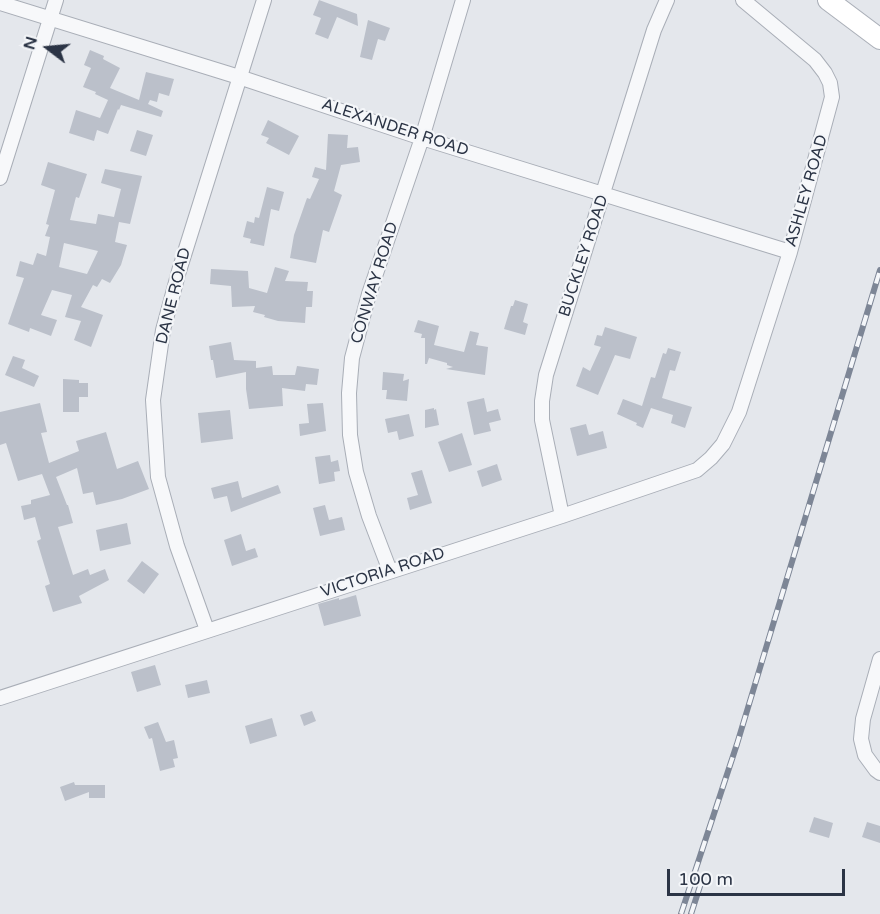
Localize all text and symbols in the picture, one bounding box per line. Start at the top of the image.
north arrow [18,18,78,78]
text: N [19,34,42,52]
street label: ALEXANDER ROAD [319,95,471,161]
street label: ASHLEY ROAD [782,133,832,249]
street label: BUCKLEY ROAD [555,193,613,319]
street label: CONWAY ROAD [347,220,403,346]
street label: DANE ROAD [153,246,195,346]
street label: VICTORIA ROAD [319,544,447,602]
scale bar [670,857,848,895]
text: 100 m [678,868,733,890]

